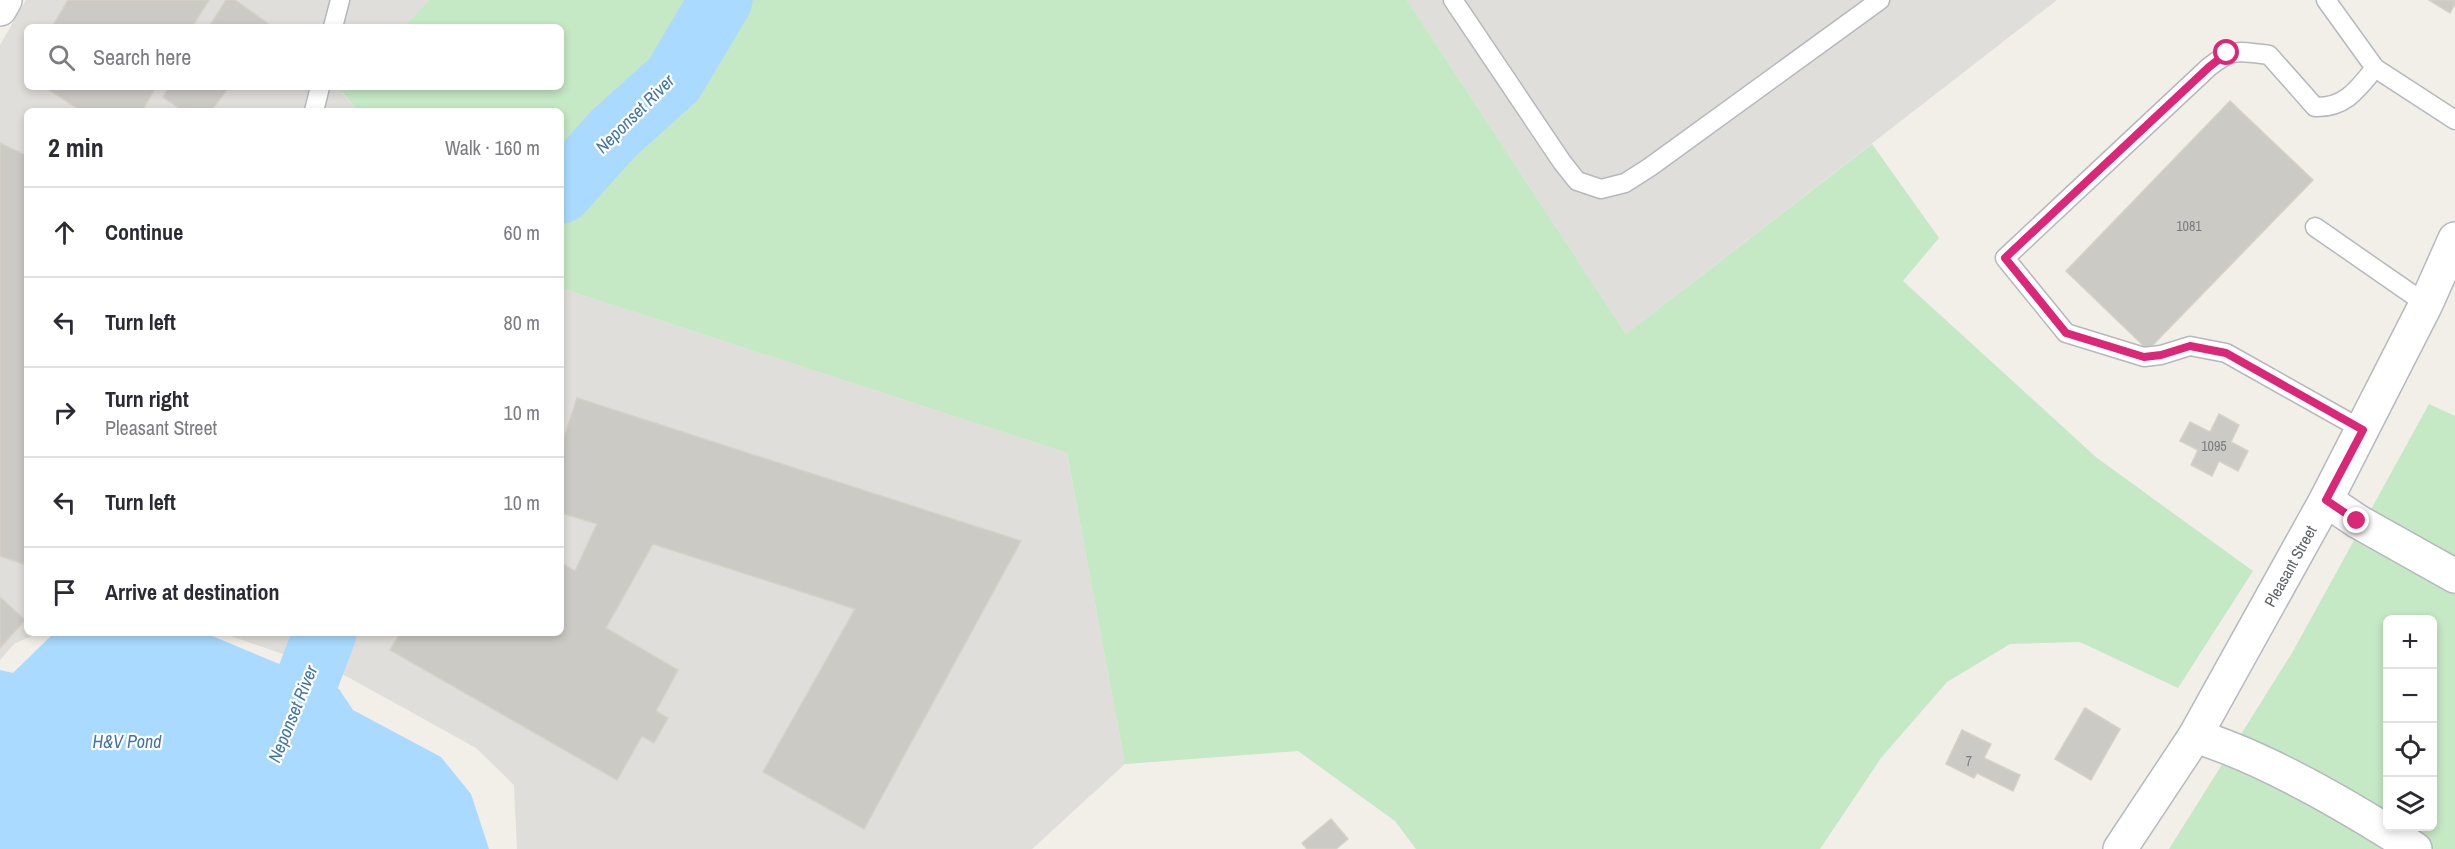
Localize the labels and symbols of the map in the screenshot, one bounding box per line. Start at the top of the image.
route start [2213,39,2239,65]
water label: Neponset River [590,68,681,159]
house number: 1081 [2176,217,2202,235]
house number: 1095 [2201,437,2227,455]
route end [2343,507,2369,533]
street label: Pleasant Street [2259,521,2322,611]
water label: Neponset River [262,661,324,766]
water label: H&V Pond [93,729,162,754]
house number: 7 [1966,752,1972,770]

